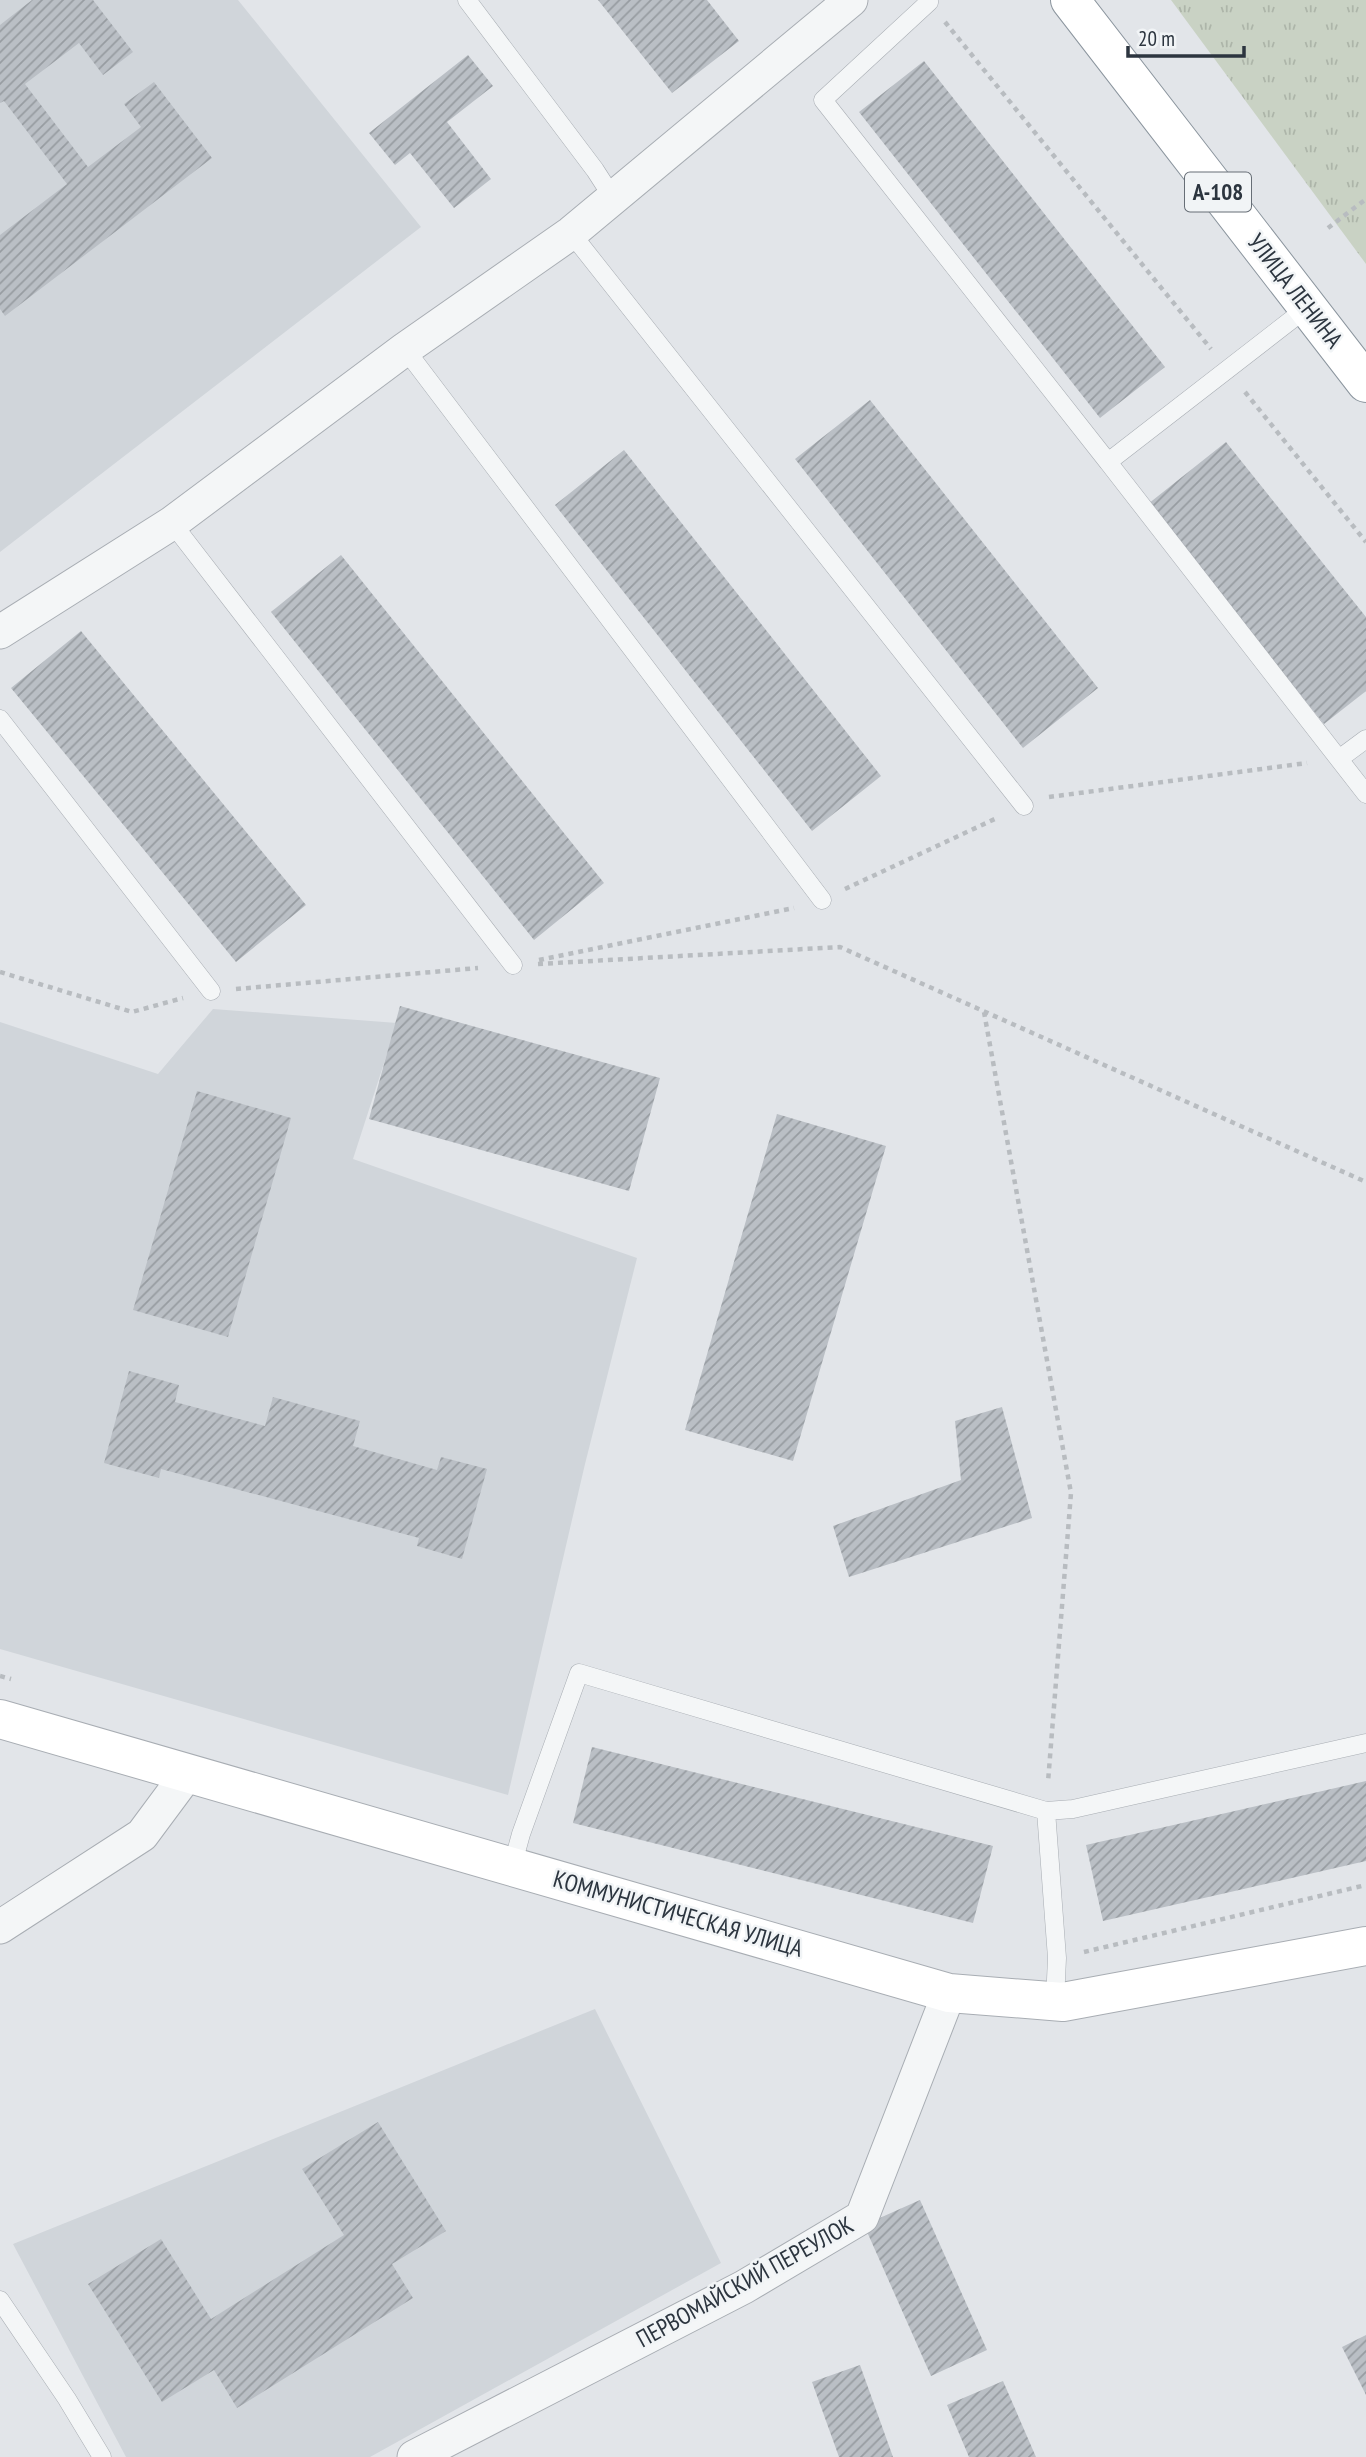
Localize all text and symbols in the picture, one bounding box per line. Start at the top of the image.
scale bar [1128,14,1244,58]
text: 20 m [1138,25,1175,52]
road number: А-108 [1185,172,1251,211]
street label: УЛИЦА ЛЕНИНА [1241,227,1350,355]
street label: КОММУНИСТИЧЕСКАЯ УЛИЦА [550,1863,807,1964]
street label: ПЕРВОМАЙСКИЙ ПЕРЕУЛОК [631,2209,859,2354]

